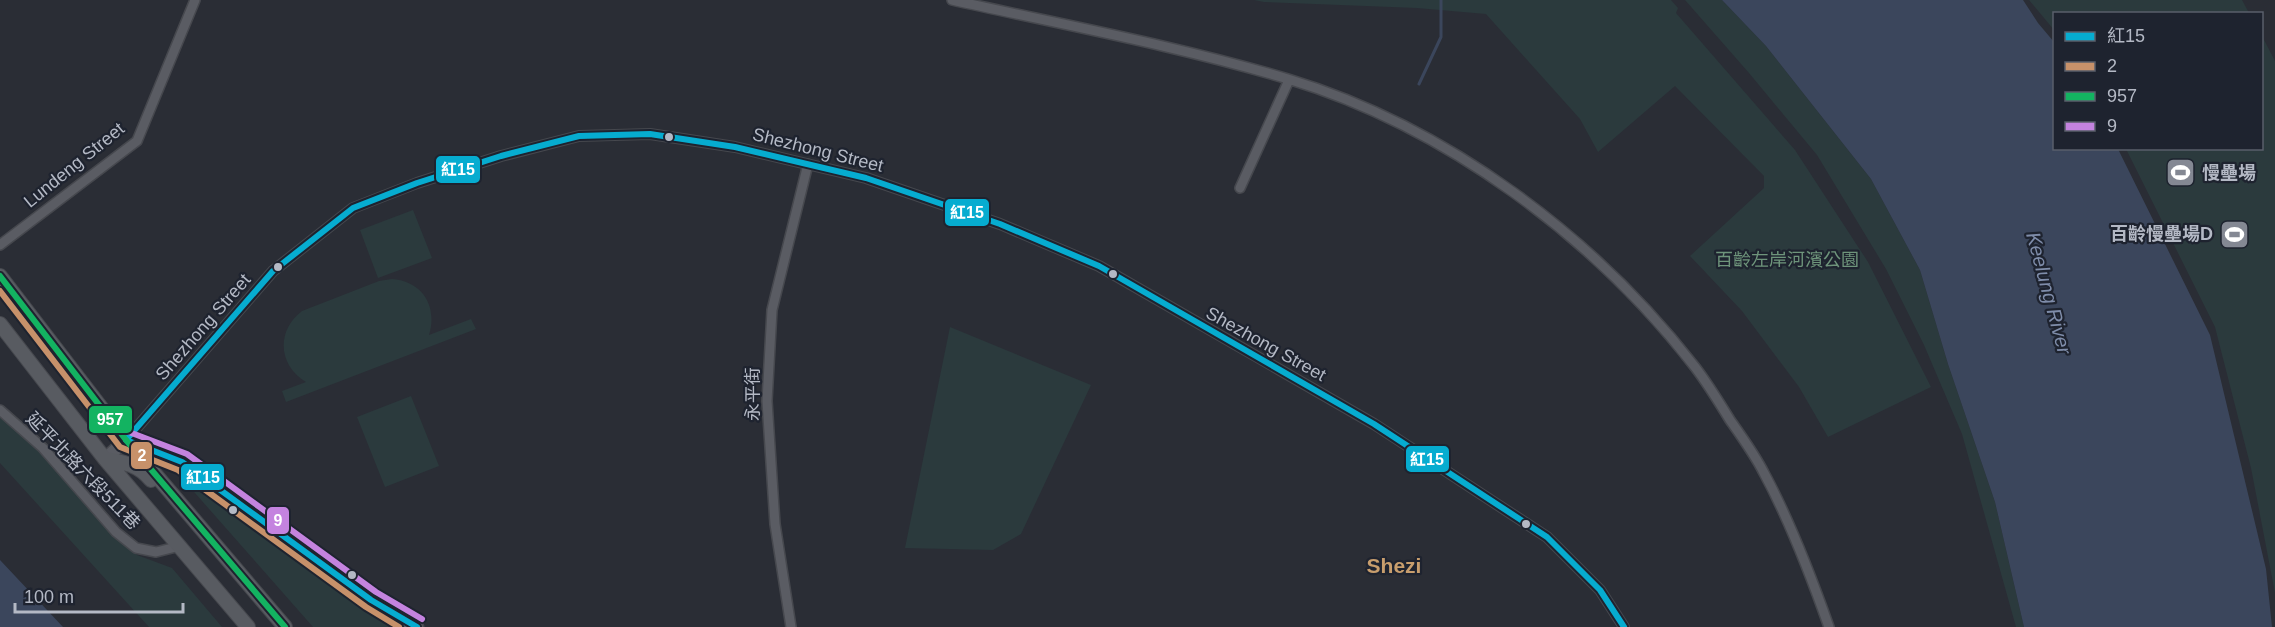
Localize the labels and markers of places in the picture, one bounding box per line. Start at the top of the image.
unlabelled marker [663,131,675,143]
sports icon: 慢壘場 [2165,157,2197,189]
place label: 慢壘場 [2202,163,2256,183]
sports icon: 百齡慢壘場D [2218,218,2250,250]
place label: 百齡慢壘場D [2110,224,2213,244]
unlabelled marker [272,261,284,273]
unlabelled marker [1107,268,1119,280]
unlabelled marker [227,504,239,516]
unlabelled marker [1520,518,1532,530]
unlabelled marker [346,569,358,581]

